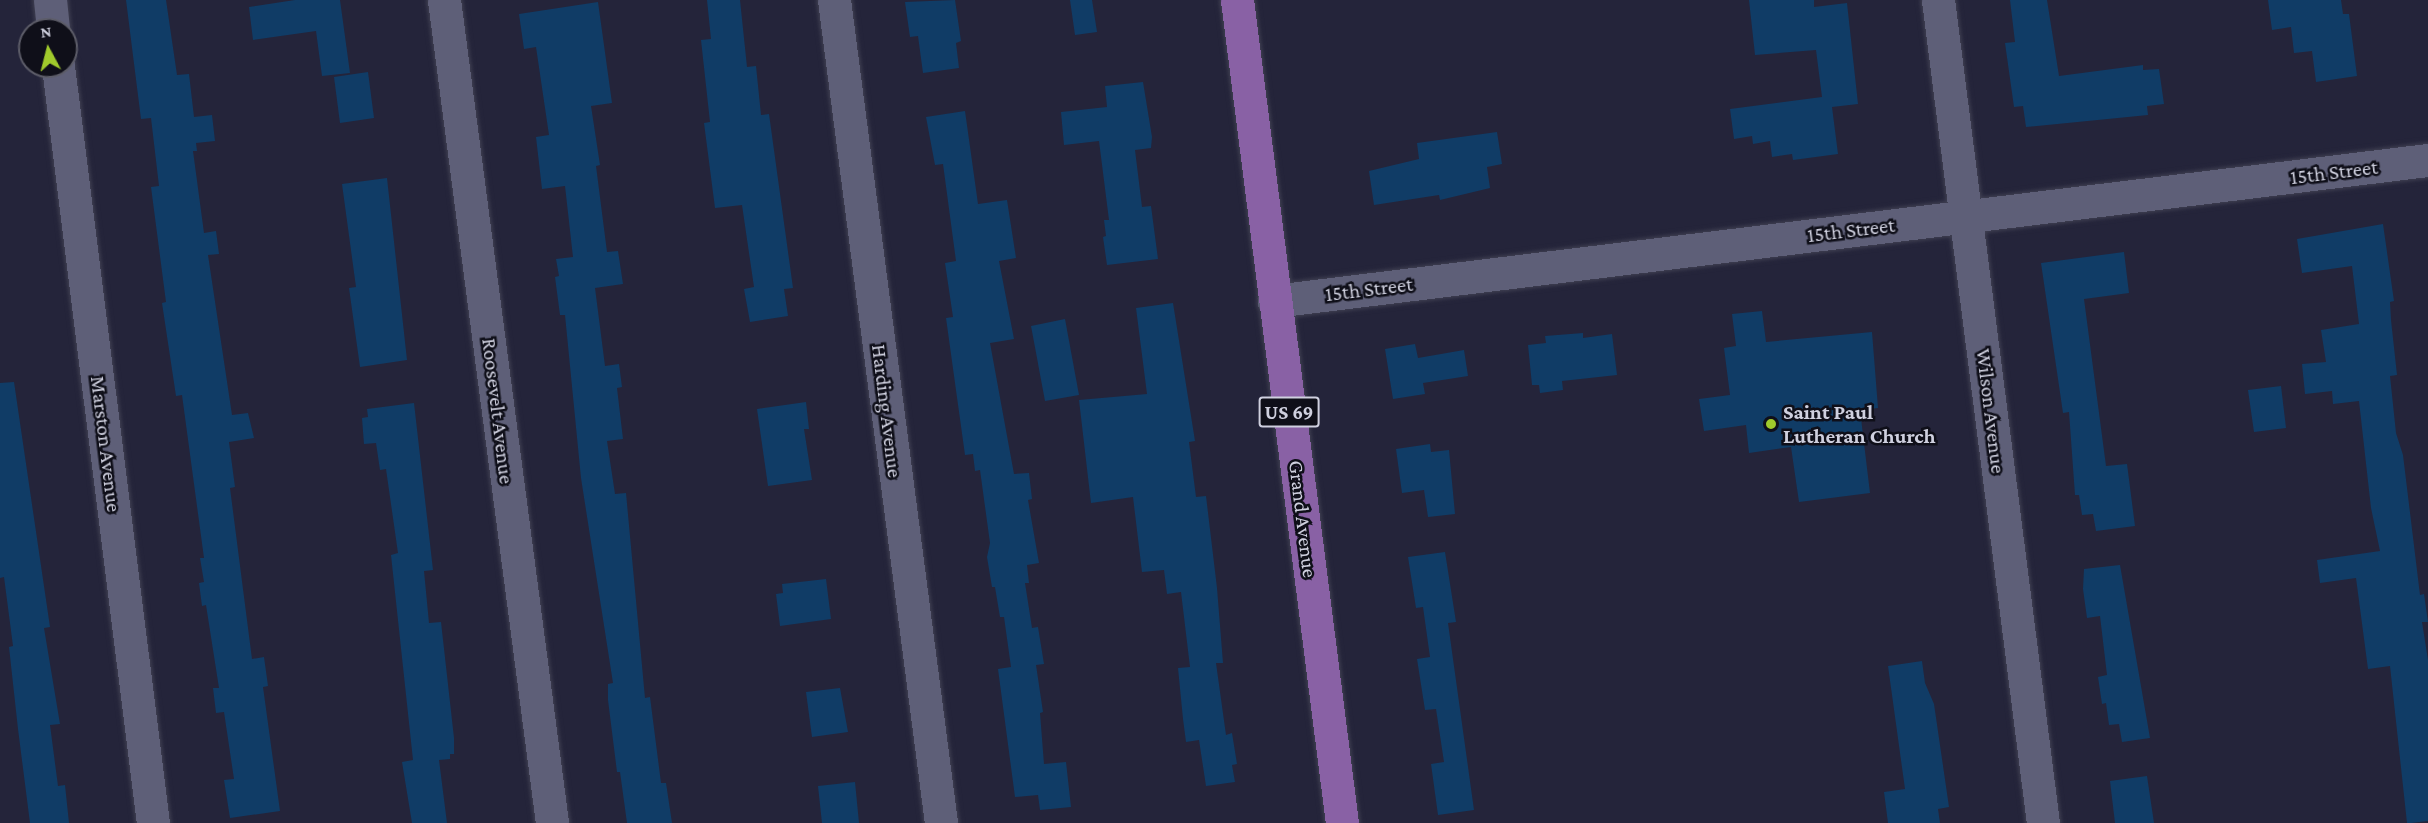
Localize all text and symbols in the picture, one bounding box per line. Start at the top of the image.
north arrow [18,18,78,78]
text: N [40,23,52,41]
street label: 15th Street [2289,154,2379,190]
street label: 15th Street [1806,212,1896,248]
street label: 15th Street [1324,271,1414,307]
street label: Roosevelt Avenue [477,337,519,485]
street label: Harding Avenue [866,343,908,479]
street label: Wilson Avenue [1971,347,2011,475]
street label: Marston Avenue [85,374,127,514]
road number: US 69 [1258,395,1320,429]
place label: Saint Paul Lutheran Church [1783,399,1936,449]
marker: Saint Paul Lutheran Church [1764,417,1778,431]
street label: Grand Avenue [1283,459,1323,579]

